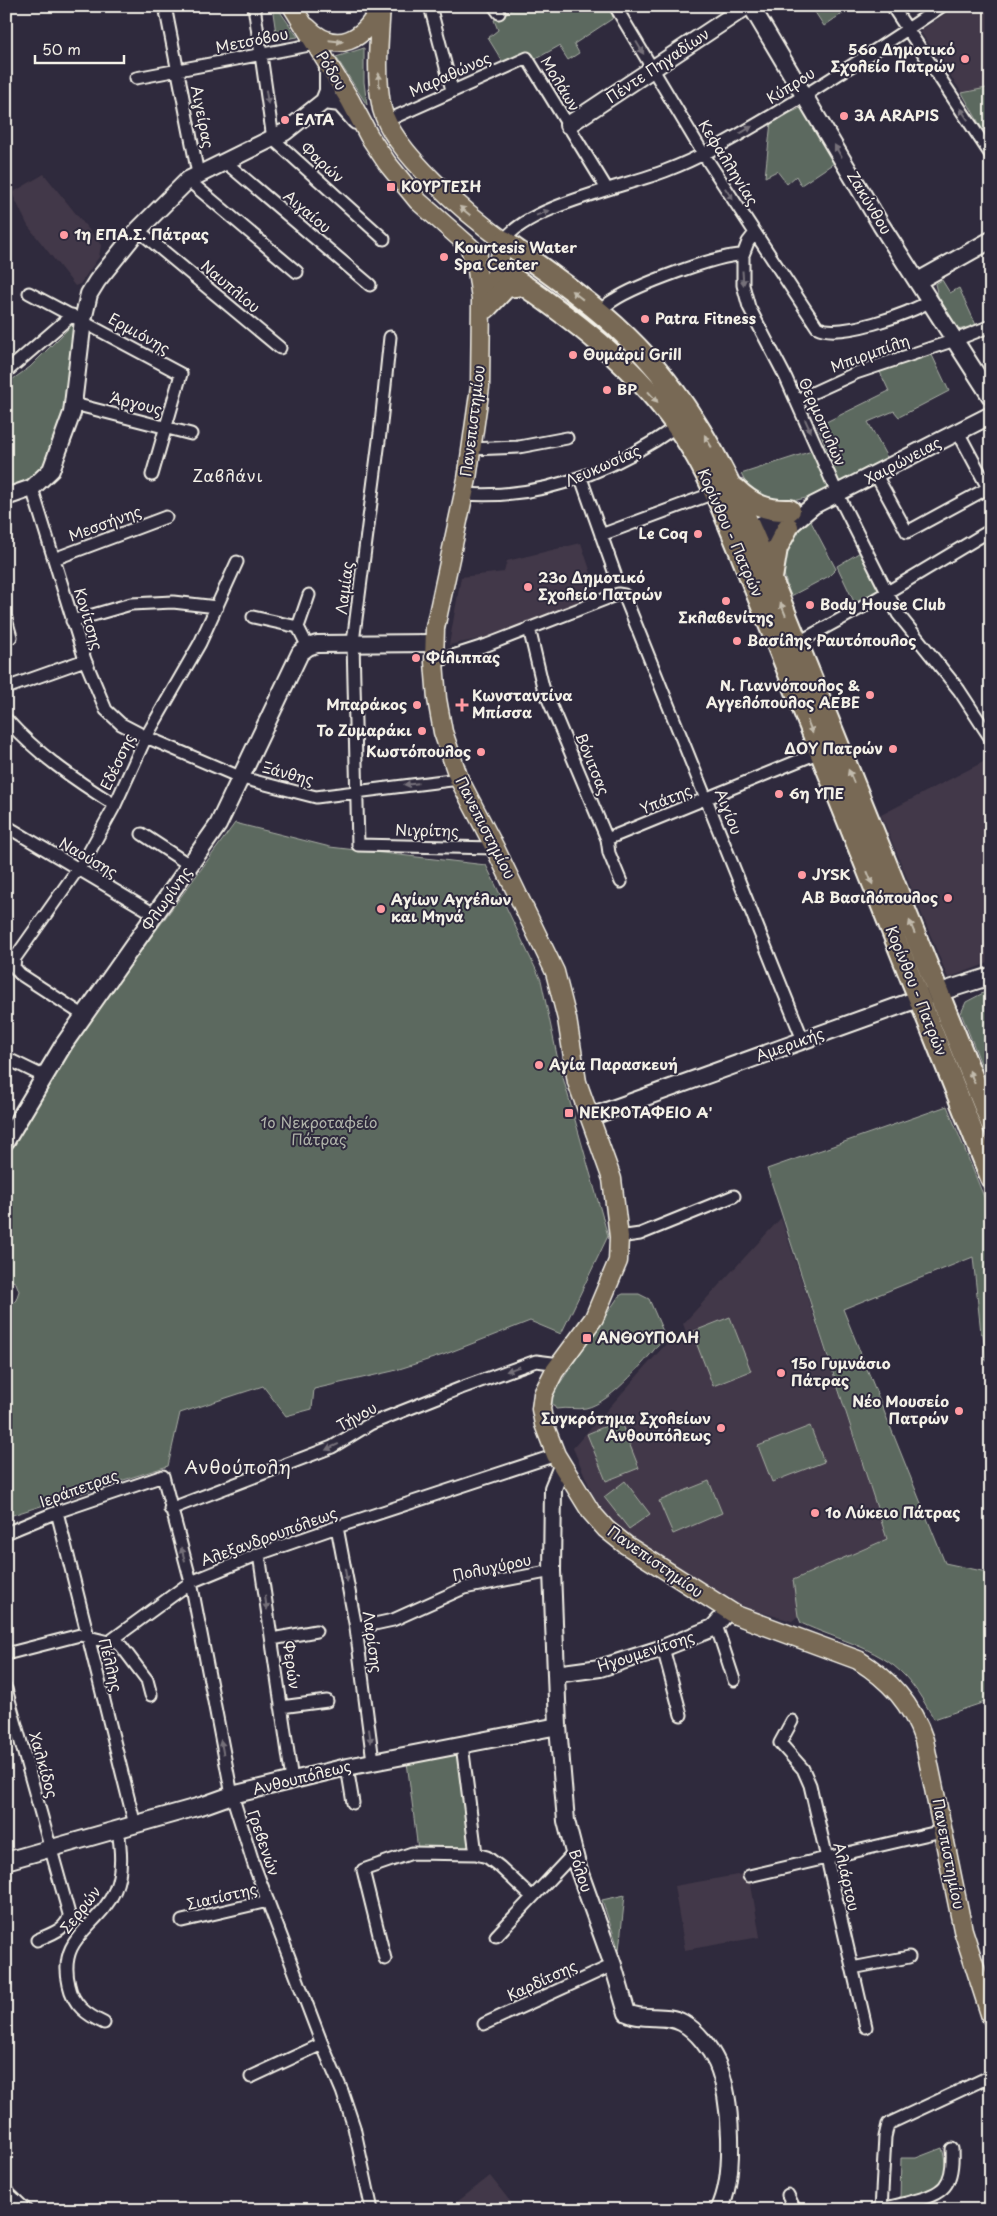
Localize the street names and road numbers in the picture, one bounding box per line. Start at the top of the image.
street label: Μετσόβου [213,21,290,58]
street label: Πέντε Πηγαδίων [601,22,713,108]
street label: Μαραθώνος [405,45,494,102]
street label: Ρόδου [311,46,353,94]
street label: Μολάων [536,51,587,115]
street label: Κύπρου [761,61,819,109]
street label: Αιγείρας [186,83,221,150]
street label: Κεφαλληνίας [694,115,765,210]
street label: Φαρών [296,136,350,188]
street label: Ζακύνθου [842,166,898,238]
street label: Αιγαίου [279,184,337,238]
street label: Ναυπλίου [196,254,266,318]
street label: Ερμιόνης [105,306,175,359]
street label: Μπιρμπίλη [827,328,912,377]
street label: Πανεπιστημίου [453,364,490,478]
street label: Θερμοπυλών [794,373,853,469]
street label: Άργους [108,385,165,420]
street label: Χαιρώνειας [860,430,945,489]
street label: Λευκωσίας [561,438,644,491]
street label: Κορίνθου - Πατρών [693,464,770,600]
street label: Μεσσήνης [65,499,144,546]
street label: Λαμίας [329,560,358,616]
street label: Κονίτσης [69,585,110,653]
street label: Εδέσσης [93,729,140,794]
street label: Βόνιτσας [570,729,616,799]
street label: Ξάνθης [260,755,317,791]
street label: Πανεπιστημίου [451,772,522,883]
street label: Υπάτης [636,778,695,819]
street label: Αιγίου [710,785,749,838]
street label: Νιγρίτης [395,817,459,842]
street label: Ναούσης [55,831,123,883]
street label: Φλωρίνης [135,861,197,935]
street label: Κορίνθου - Πατρών [881,922,954,1059]
street label: Αμερικής [752,1021,827,1067]
street label: Τήνου [332,1395,381,1436]
street label: Ιεράπετρας [36,1463,121,1512]
street label: Αλεξανδρουπόλεως [197,1500,340,1571]
street label: Πανεπιστημίου [603,1519,708,1602]
street label: Πολυγύρου [450,1547,533,1586]
street label: Λαρίσης [358,1609,389,1674]
street label: Ηγουμενίτσης [594,1624,697,1677]
street label: Πέλλης [94,1635,129,1694]
street label: Φερών [278,1639,307,1691]
street label: Χαλκίδος [24,1729,65,1801]
street label: Ανθουπόλεως [250,1753,354,1800]
street label: Πανεπιστημίου [927,1796,971,1911]
street label: Γρεβενών [242,1806,286,1879]
street label: Αλιάρτου [828,1840,867,1913]
street label: Βόλου [564,1846,599,1895]
street label: Σιατίστης [184,1876,259,1915]
street label: Σερρών [54,1880,106,1938]
street label: Καρδίτσης [502,1953,581,2006]

